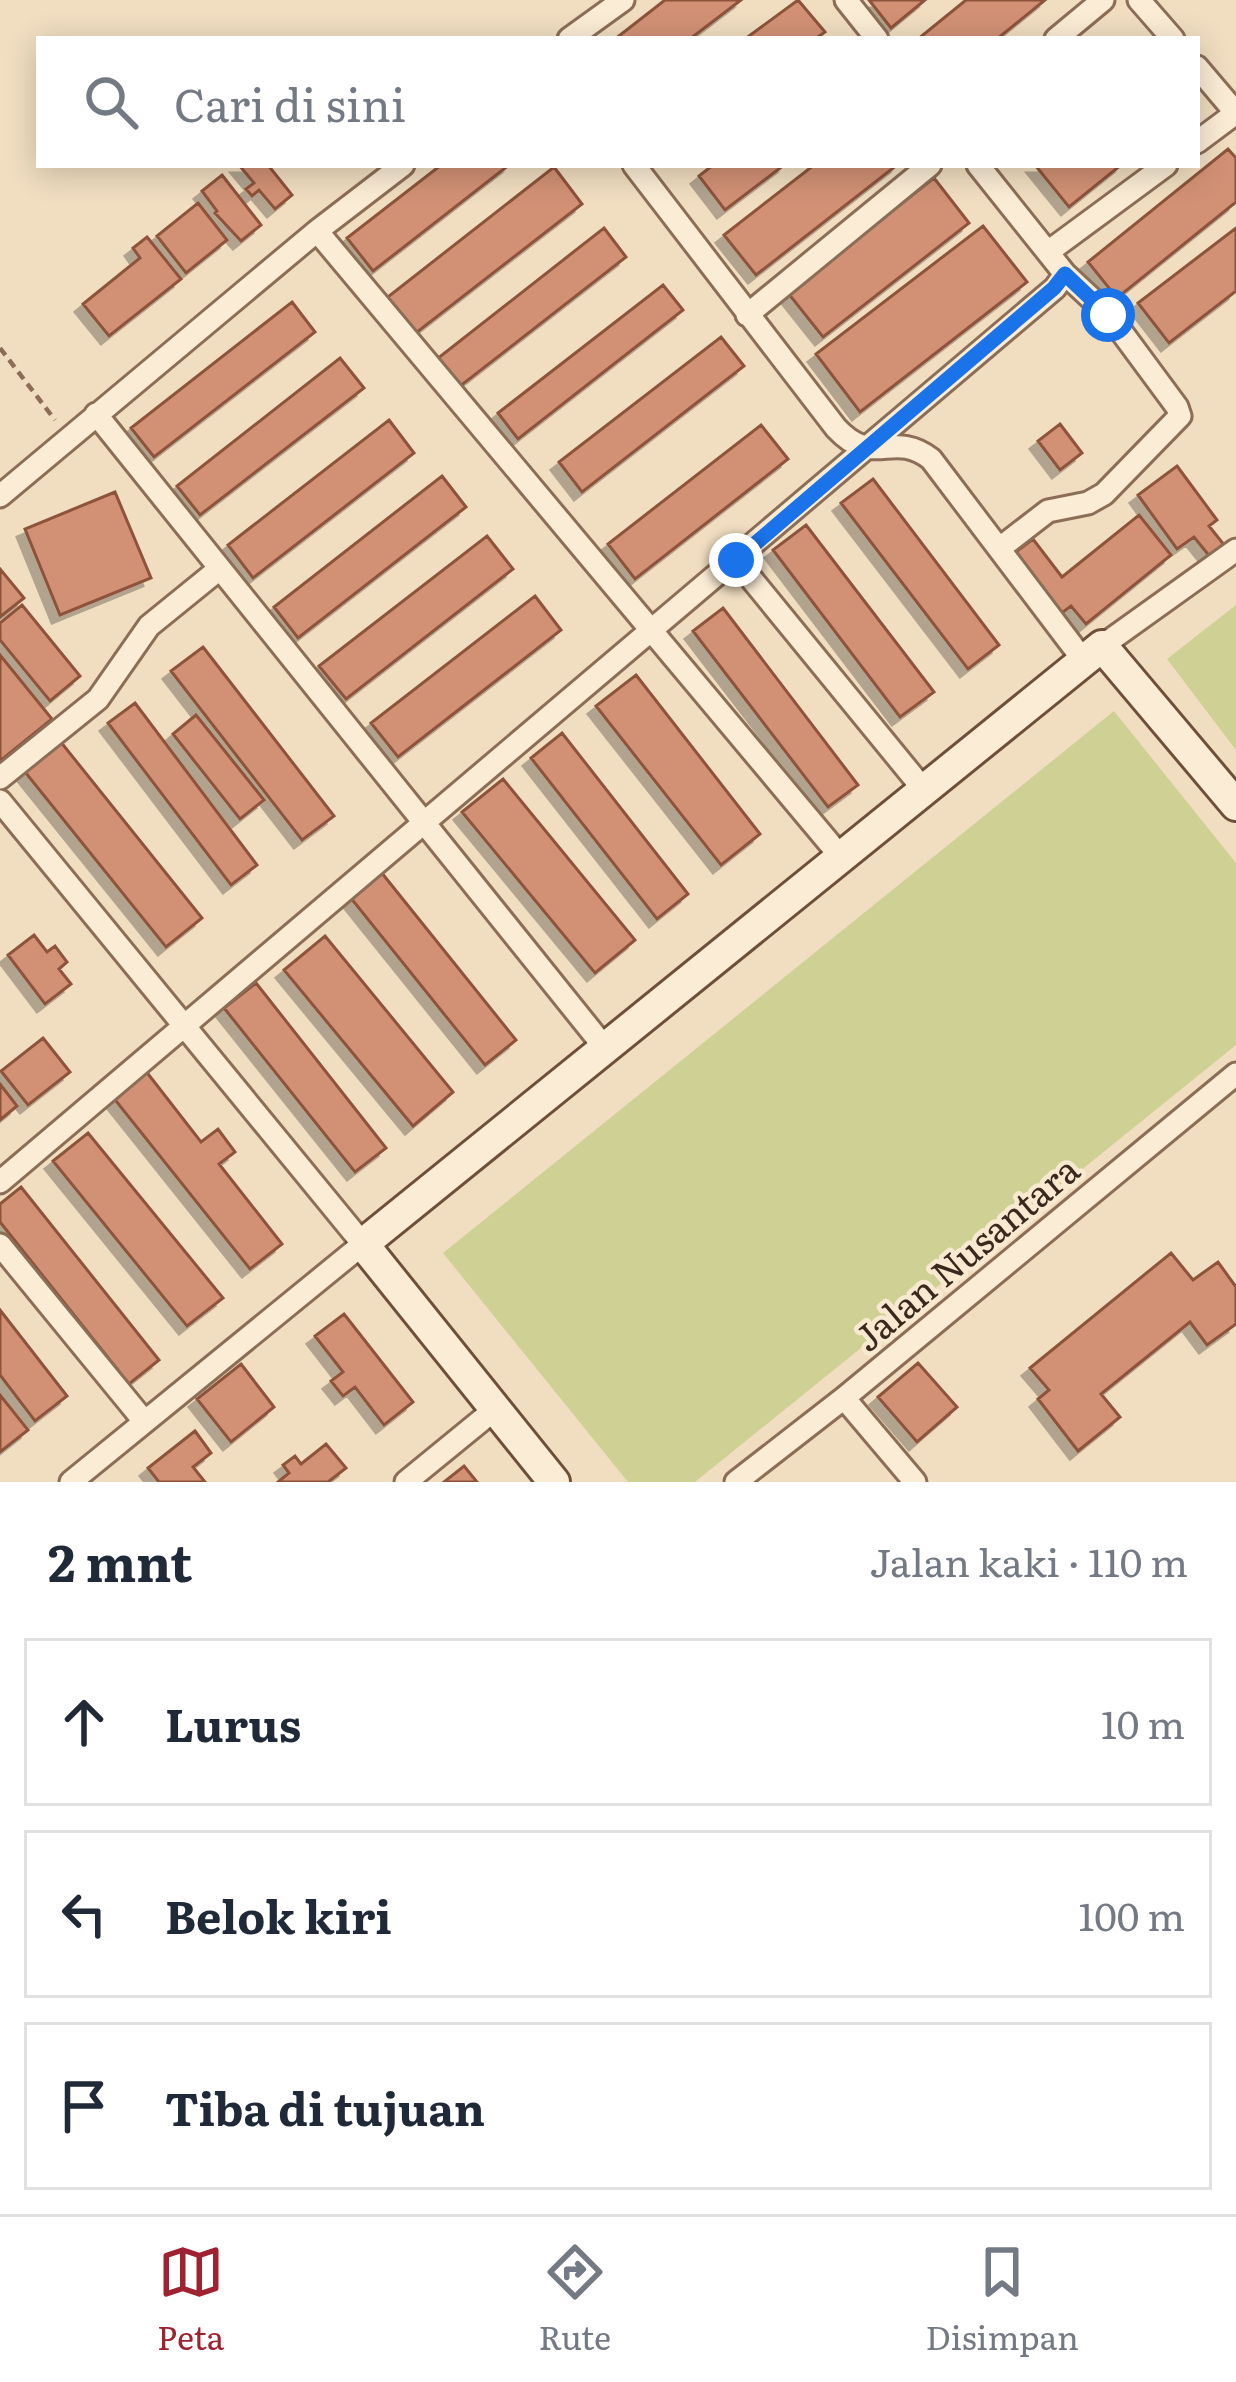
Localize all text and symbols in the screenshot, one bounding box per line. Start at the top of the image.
search box [36,36,1200,168]
icon: search [78,69,144,135]
text: Cari di sini [174,69,406,136]
route start [1081,288,1135,342]
route end [709,533,763,587]
street label: Jalan Nusantara [841,1142,1090,1362]
text: 2 mnt [48,1522,192,1598]
text: Jalan kaki · 110 m [869,1531,1188,1589]
icon: ahead [51,1689,117,1755]
text: Lurus [165,1689,301,1756]
text: 10 m [1101,1693,1185,1751]
icon: left [51,1881,117,1947]
text: Belok kiri [165,1881,392,1948]
text: 100 m [1078,1885,1185,1943]
icon: arrive [51,2073,117,2139]
text: Tiba di tujuan [165,2073,485,2140]
tab: Peta [157,2239,224,2360]
tab: Rute [539,2239,611,2360]
tab: Disimpan [925,2239,1079,2360]

